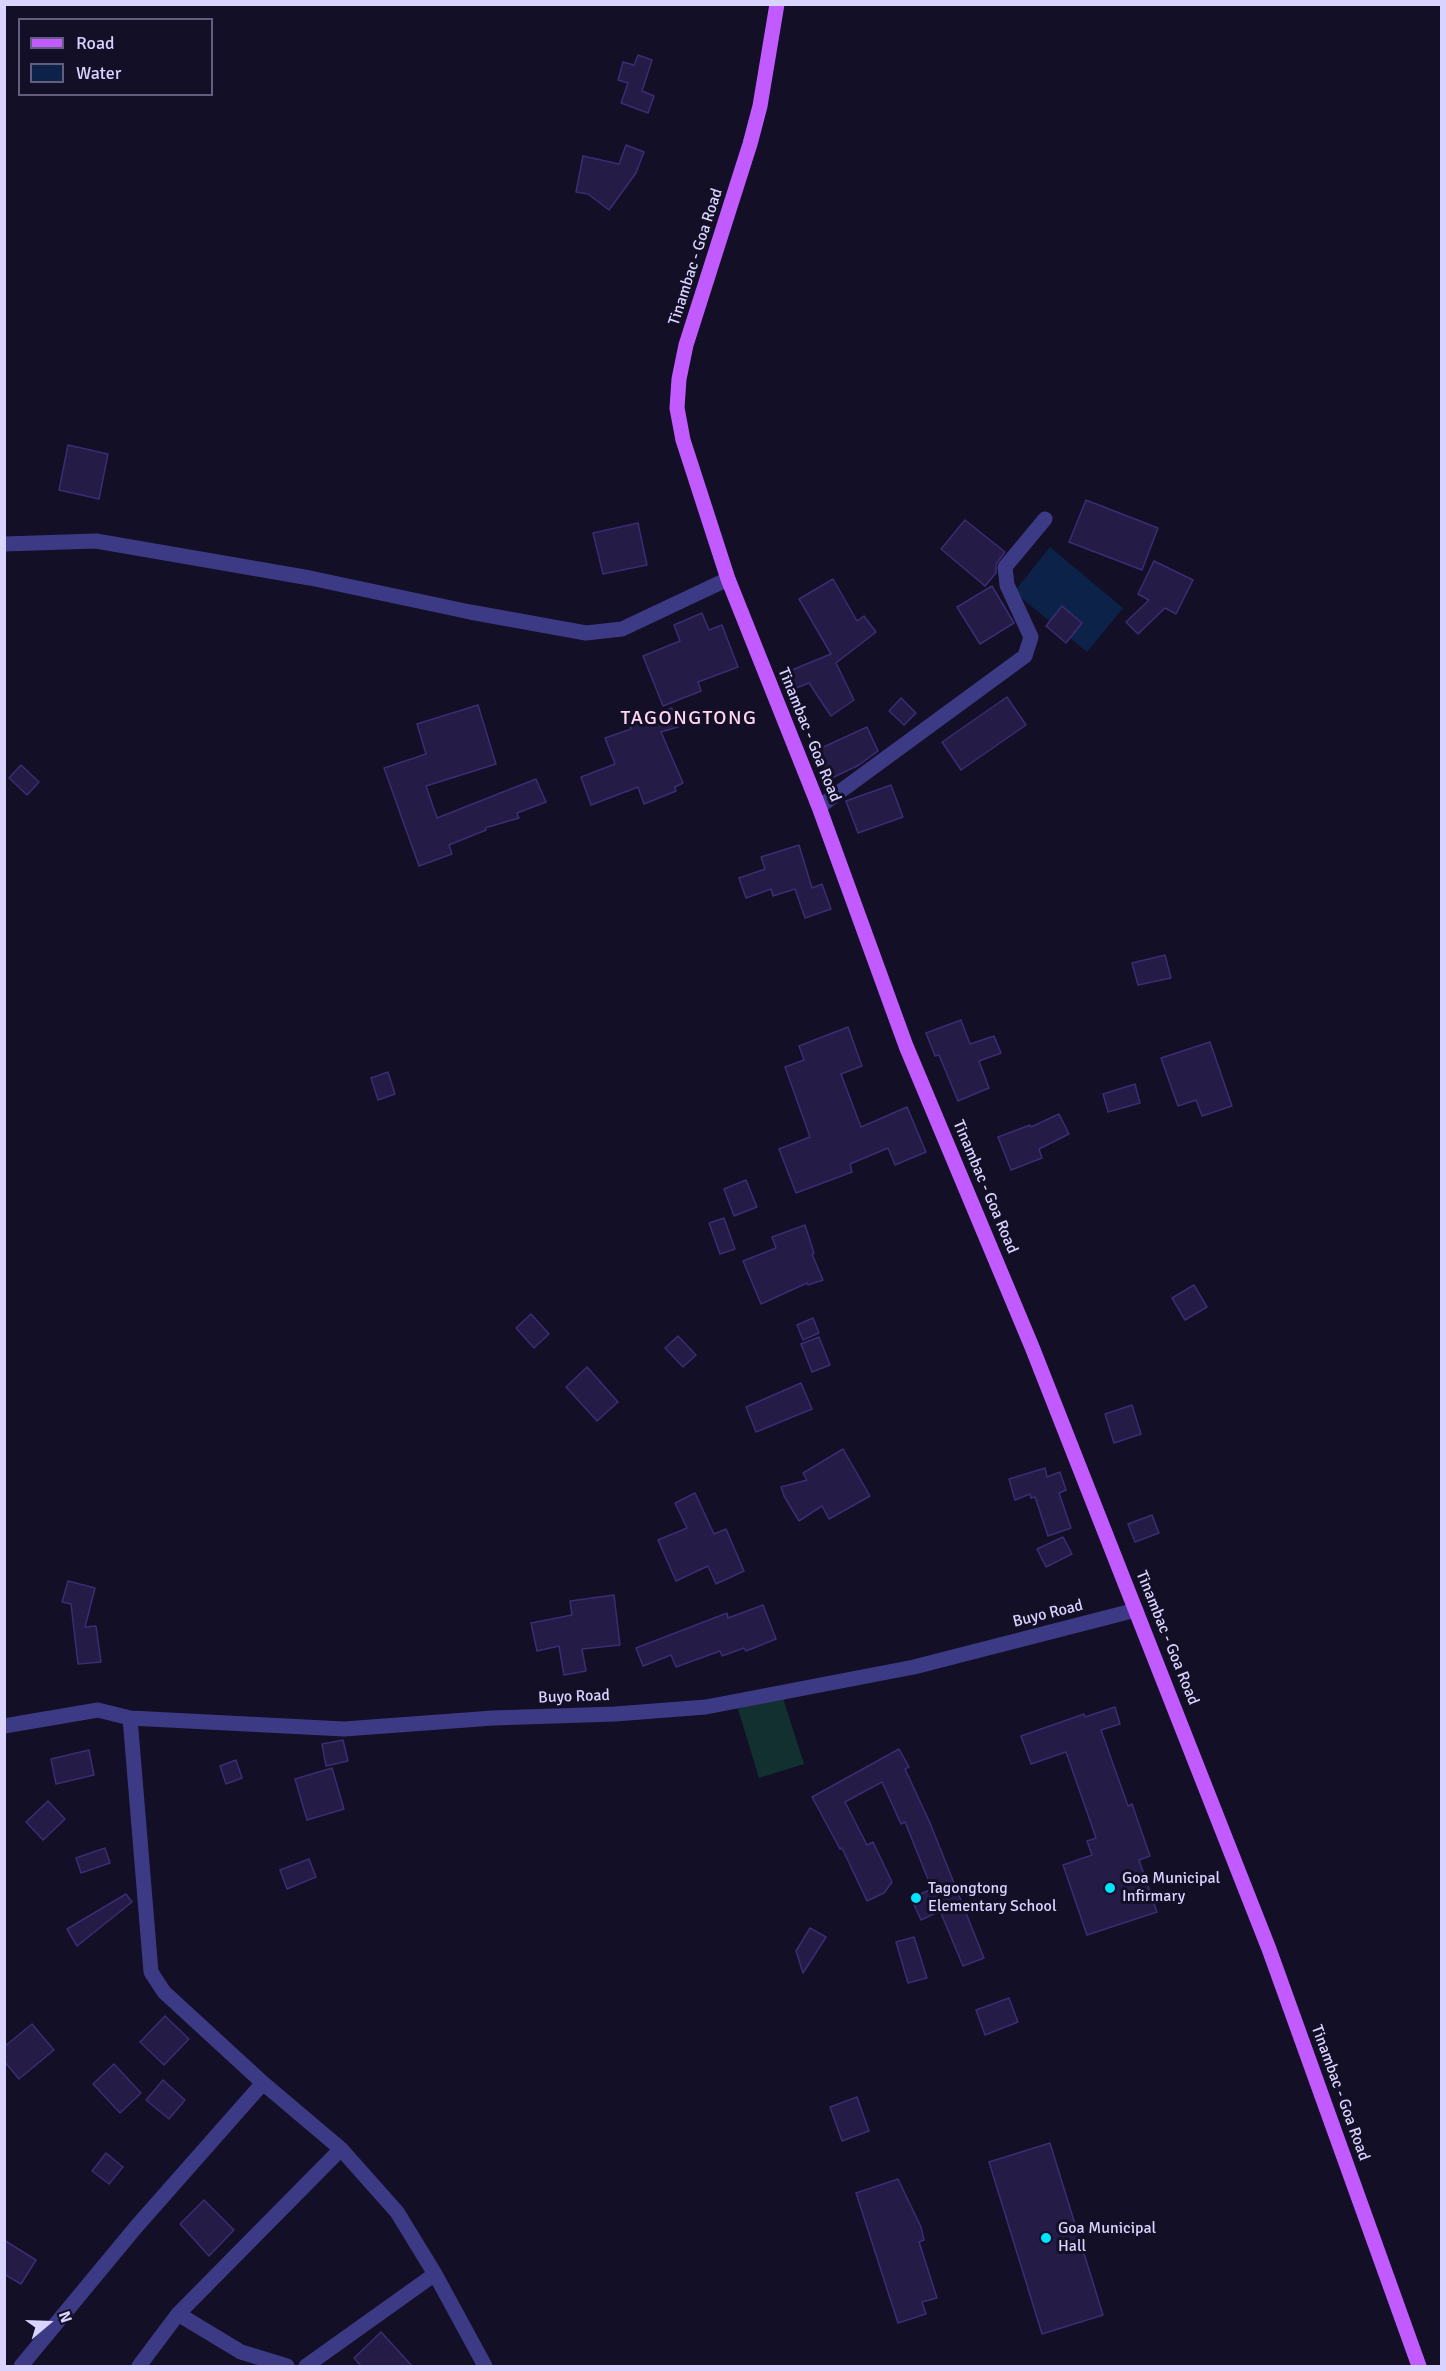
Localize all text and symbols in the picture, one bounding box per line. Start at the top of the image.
legend [18,18,213,96]
text: Road [76,32,115,54]
text: Water [76,62,121,84]
street label: Tinambac - Goa Road [665,186,727,328]
street label: Tinambac - Goa Road [773,665,845,805]
district label: TAGONGTONG [621,707,757,731]
street label: Tinambac - Goa Road [948,1117,1022,1257]
street label: Tinambac - Goa Road [1131,1568,1203,1708]
street label: Buyo Road [1011,1596,1085,1632]
street label: Buyo Road [538,1686,610,1708]
place label: Goa Municipal Infirmary [1122,1869,1220,1907]
place label: Tagongtong Elementary School [928,1879,1057,1917]
marker: Goa Municipal Infirmary [1103,1881,1117,1895]
marker: Tagongtong Elementary School [909,1891,923,1905]
street label: Tinambac - Goa Road [1307,2023,1373,2163]
place label: Goa Municipal Hall [1058,2219,1156,2257]
marker: Goa Municipal Hall [1039,2231,1053,2245]
north arrow [18,2293,78,2353]
text: N [54,2309,76,2326]

